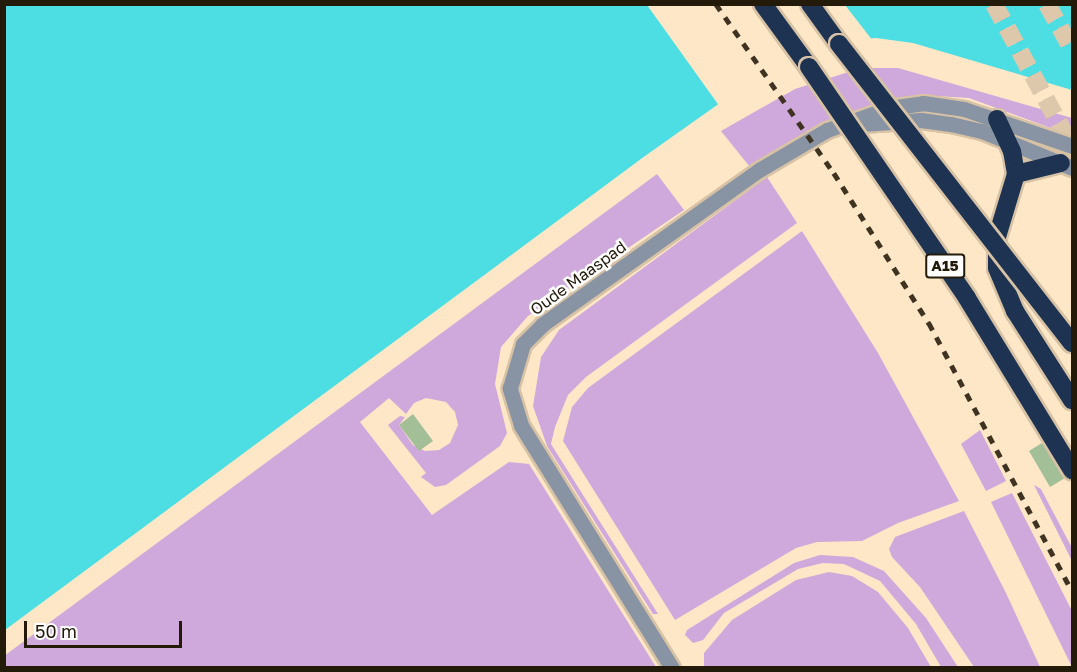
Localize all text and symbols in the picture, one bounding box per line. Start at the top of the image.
street label: Oude Maaspad [526,237,630,319]
road number: A15 [924,254,966,278]
scale bar [27,609,184,647]
text: 50 m [35,620,77,642]

